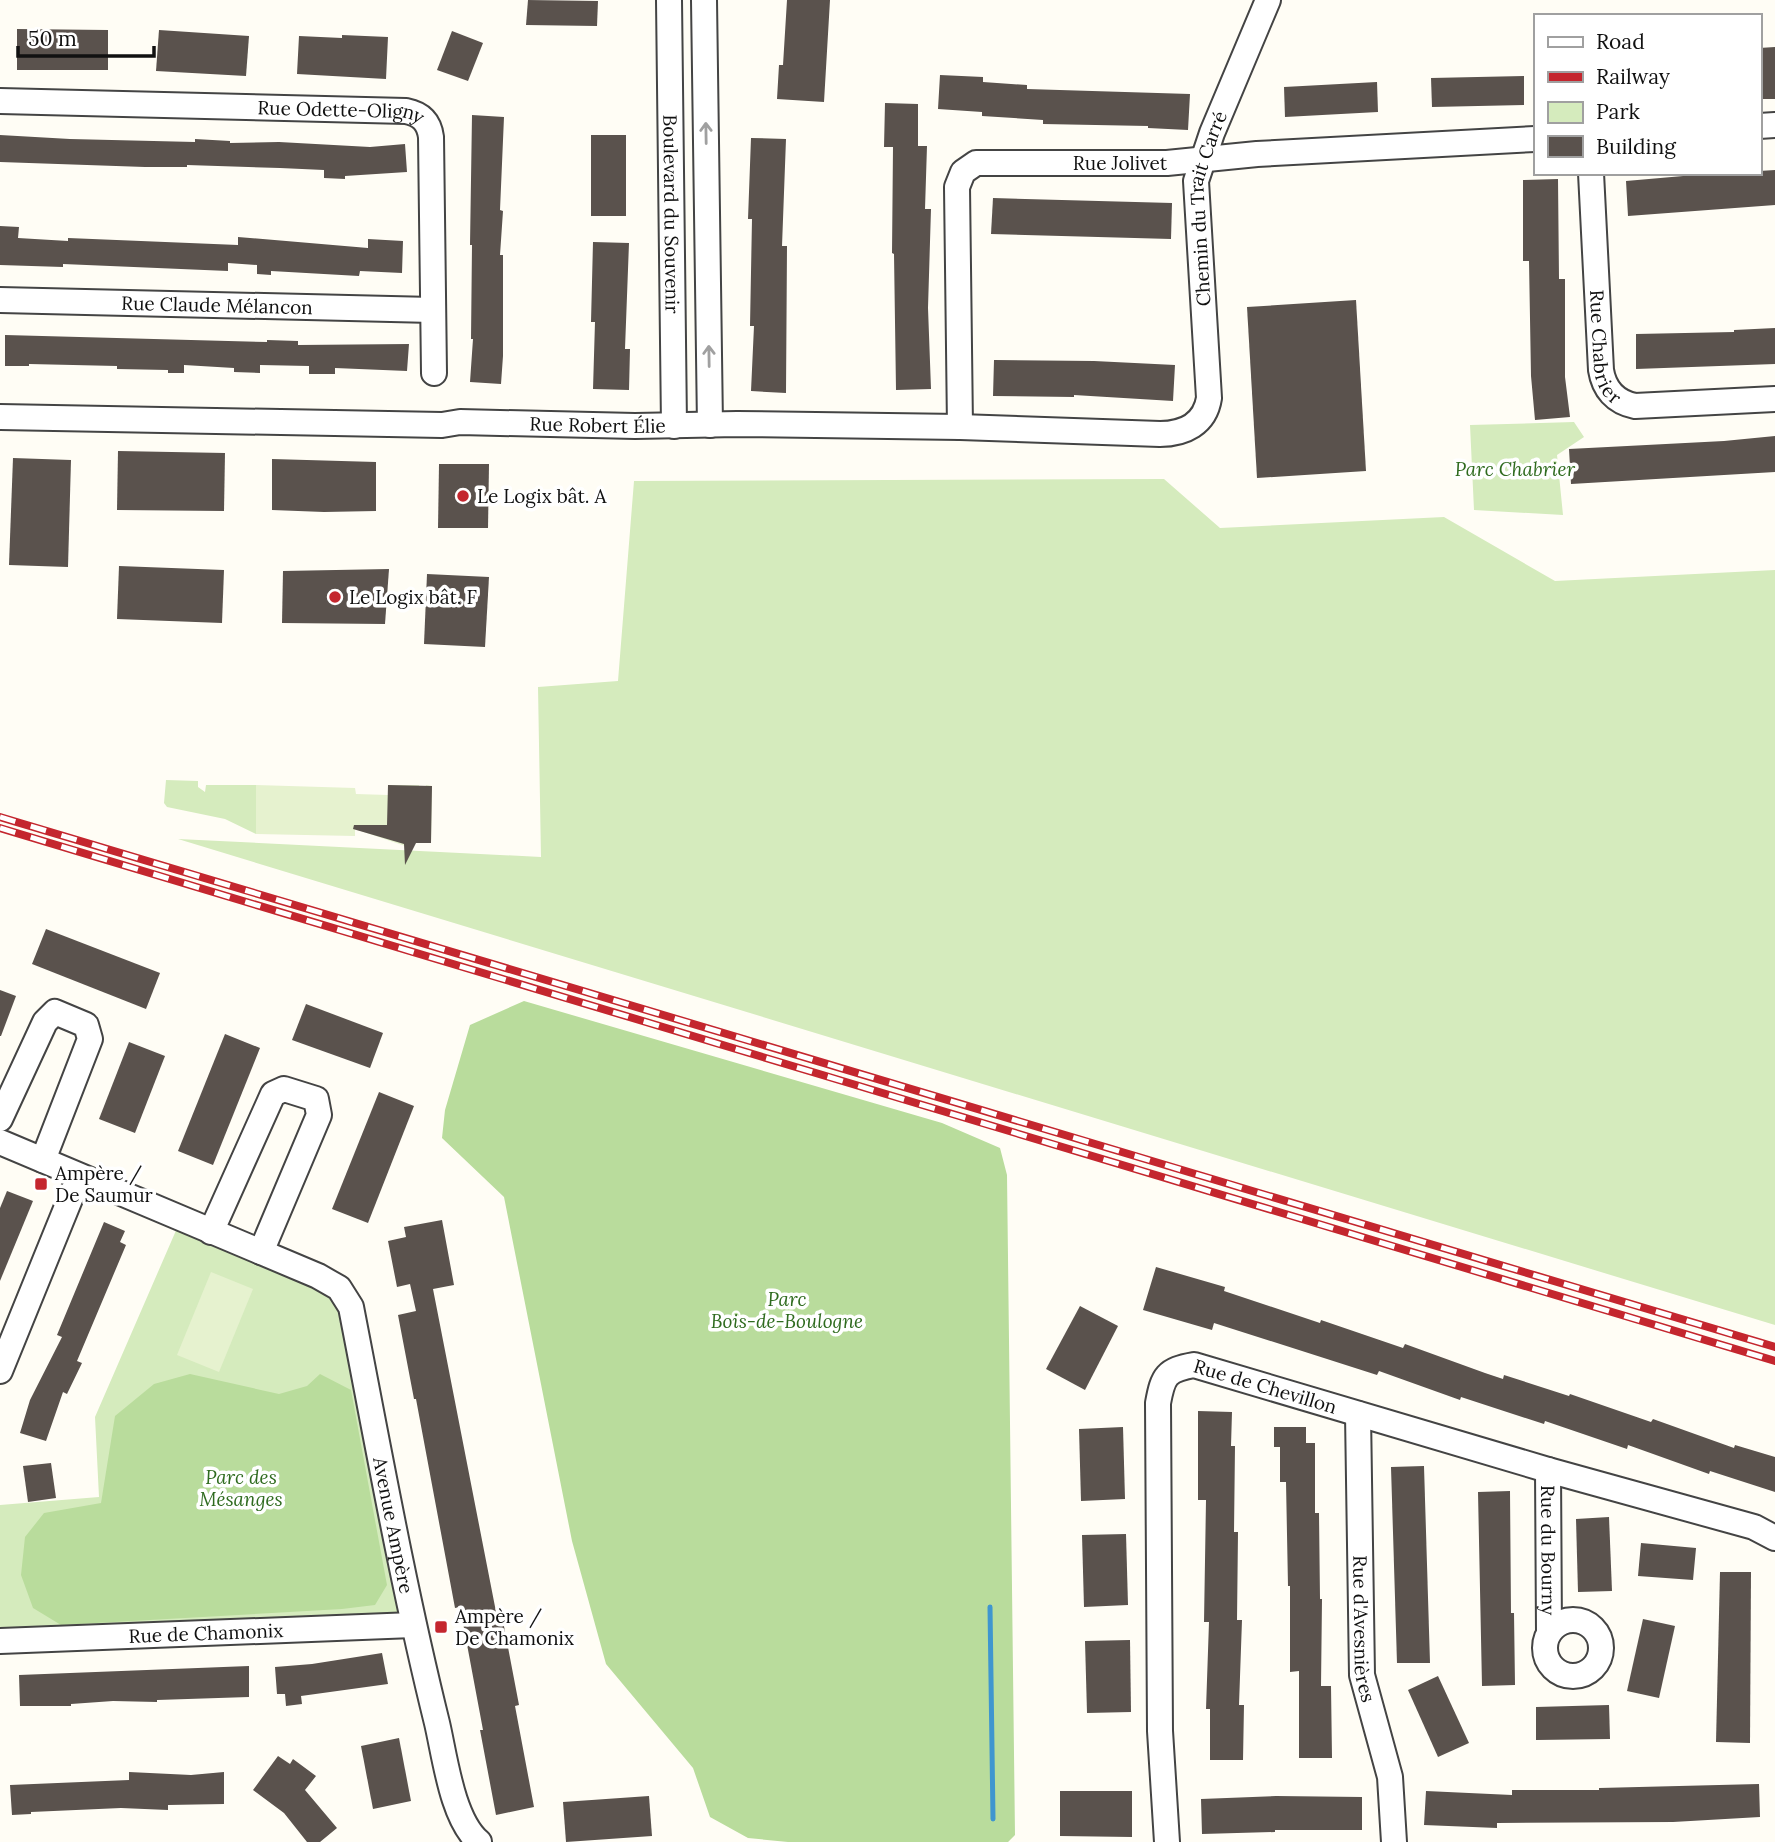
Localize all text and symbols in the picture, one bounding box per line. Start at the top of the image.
scale bar [18,14,154,58]
legend [1534,14,1761,175]
text: 50 m [28,25,77,52]
text: Road [1596,28,1645,55]
text: Railway [1596,63,1670,90]
street label: Rue Odette-Oligny [257,95,429,129]
text: Park [1596,98,1640,125]
street label: Chemin du Trait Carré [1183,107,1232,307]
street label: Boulevard du Souvenir [658,114,685,314]
one-way arrow [699,122,713,145]
text: Building [1596,133,1676,160]
street label: Rue Jolivet [1073,151,1168,175]
street label: Rue Chabrier [1585,289,1627,410]
street label: Rue Claude Mélancon [121,291,313,319]
one-way arrow [702,345,716,368]
street label: Rue Robert Élie [529,412,666,438]
park label: Parc Chabrier [1455,457,1576,481]
place label: Le Logix bât. A [477,484,607,508]
marker: Le Logix bât. A [455,488,471,504]
place label: Le Logix bât. F [349,585,477,609]
marker: Le Logix bât. F [327,589,343,605]
place label: Ampère / De Saumur [54,1161,154,1207]
marker: Ampère / De Saumur [33,1176,49,1192]
park label: Parc Bois-de-Boulogne [711,1287,863,1333]
street label: Rue de Chevillon [1191,1354,1340,1419]
street label: Avenue Ampère [368,1454,419,1596]
park label: Parc des Mésanges [199,1465,283,1511]
street label: Rue du Bourny [1536,1485,1561,1615]
street label: Rue d'Avesnières [1348,1555,1381,1705]
place label: Ampère / De Chamonix [454,1604,574,1650]
street label: Rue de Chamonix [128,1618,284,1648]
marker: Ampère / De Chamonix [433,1619,449,1635]

